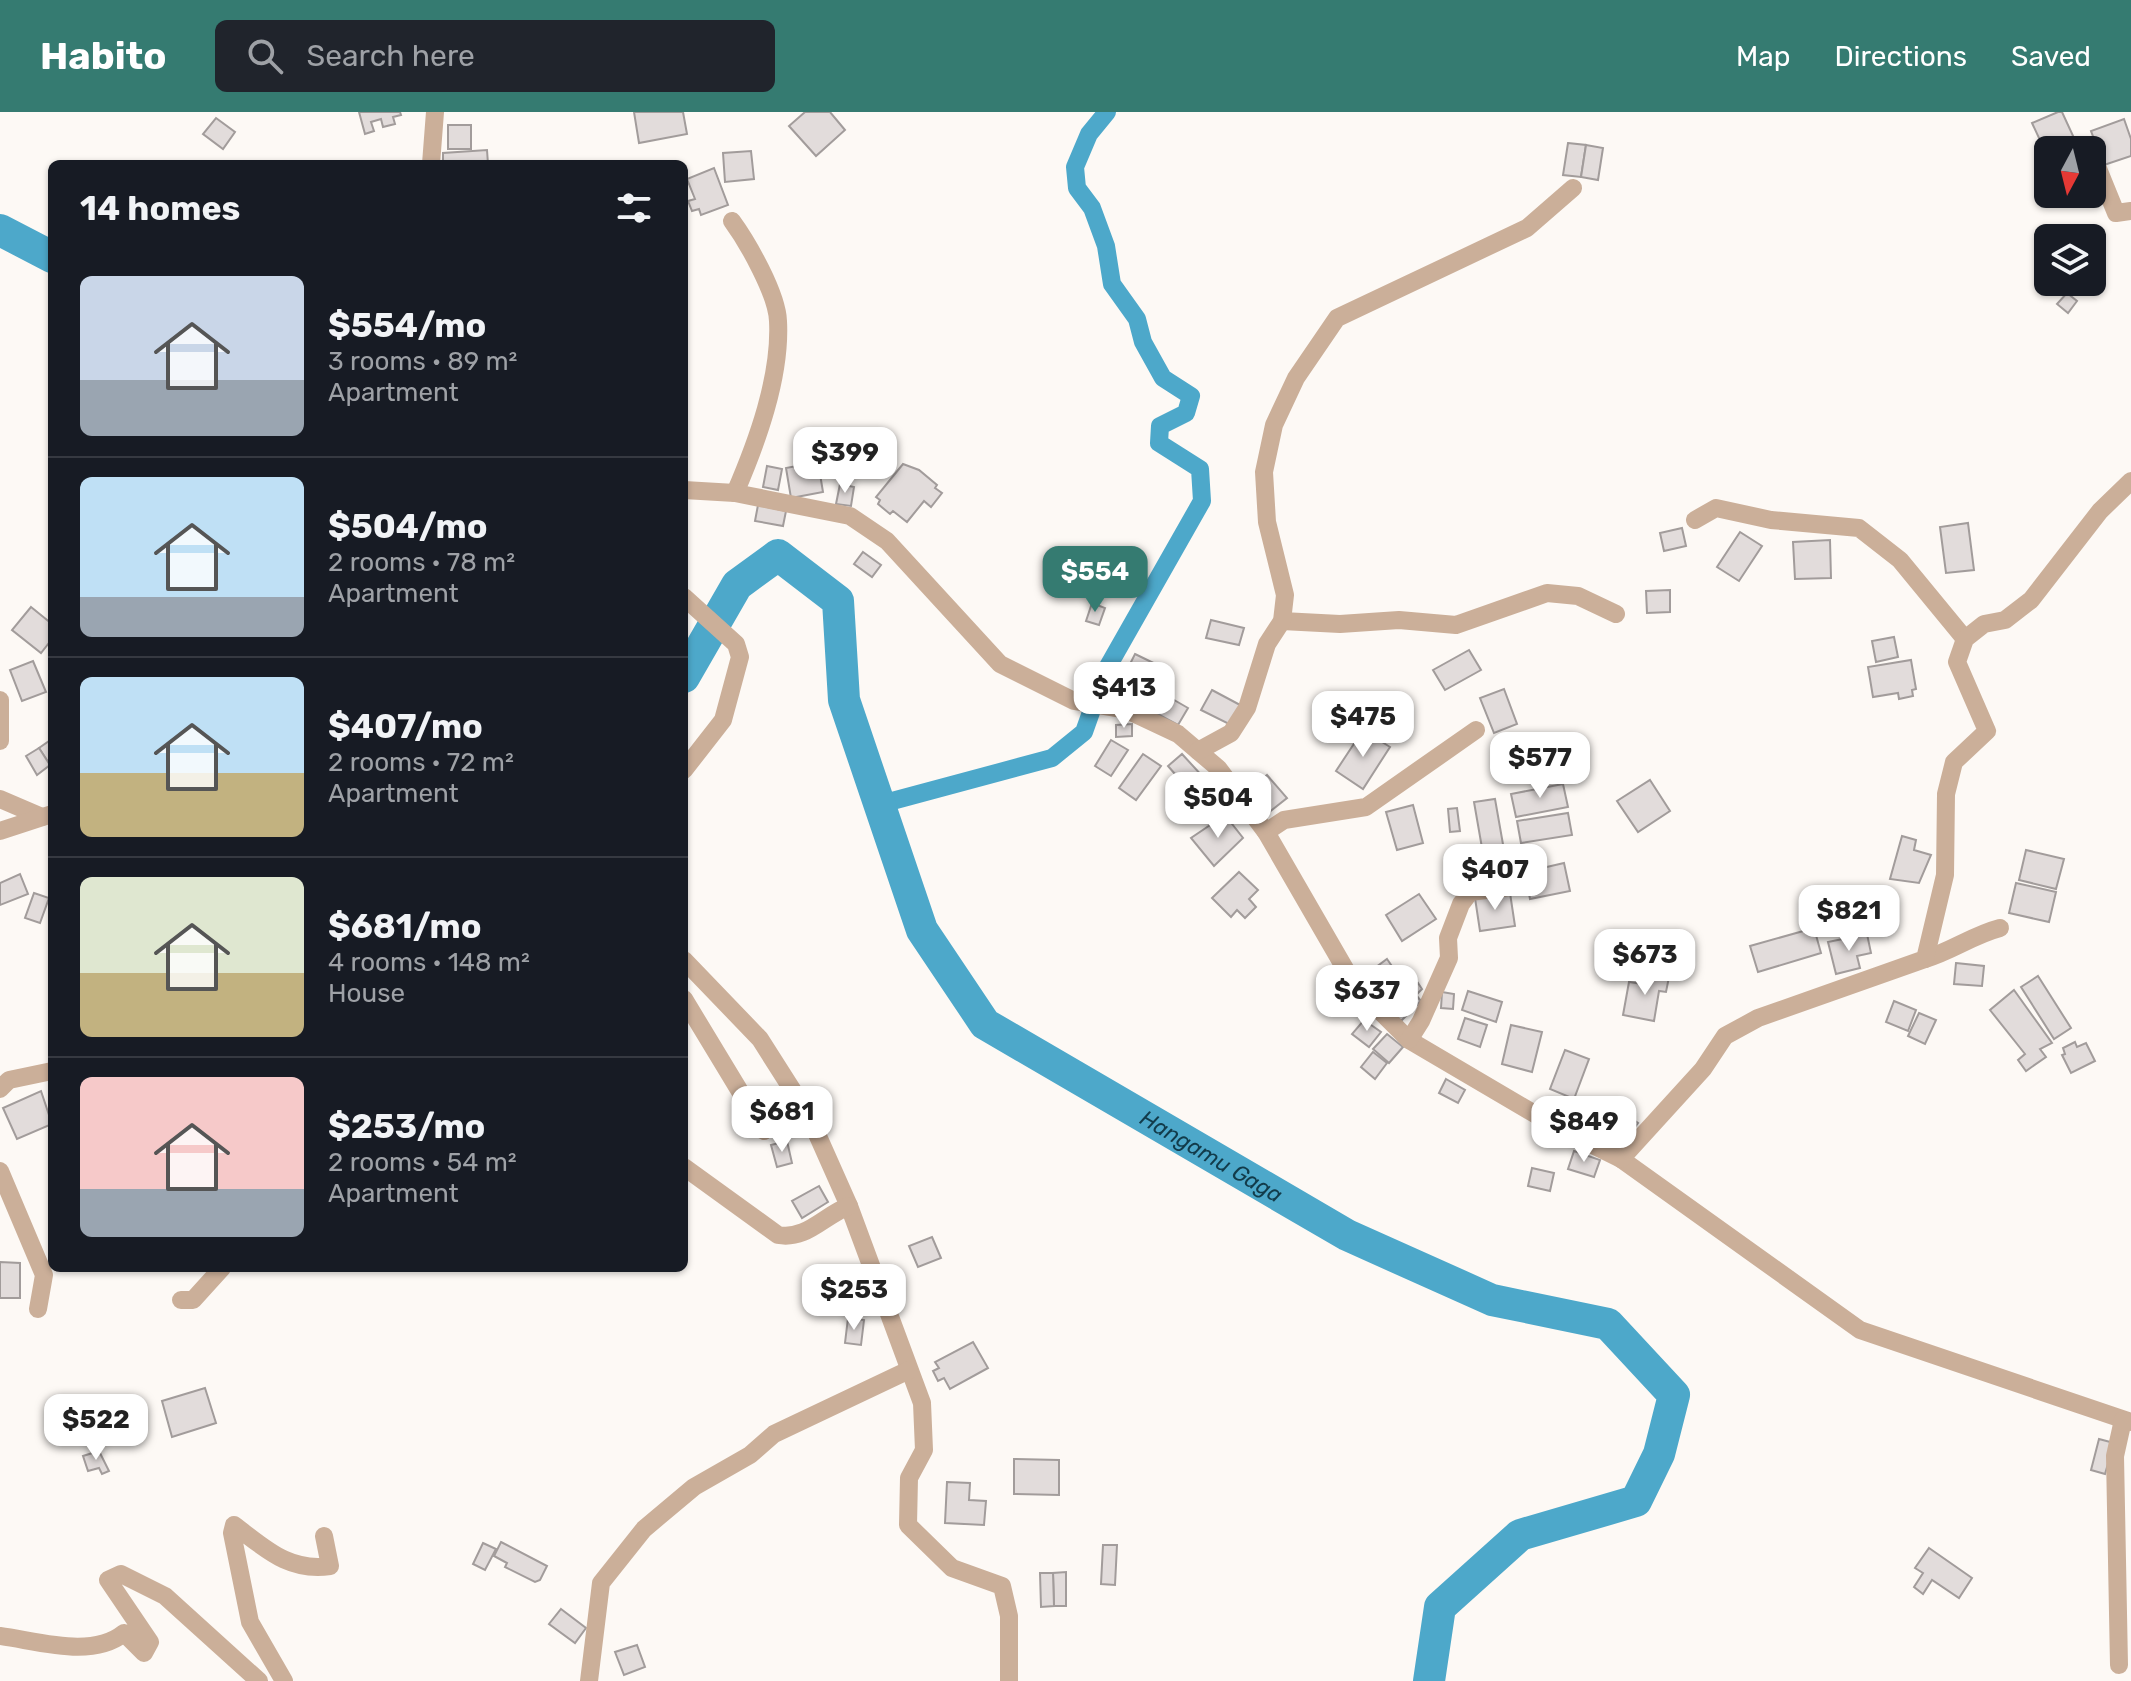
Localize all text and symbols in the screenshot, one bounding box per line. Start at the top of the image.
search box [215,20,775,92]
text: Habito [40,33,167,79]
icon: search [243,34,287,78]
text: Search here [307,38,475,74]
text: Map [1736,40,1790,73]
text: Directions [1834,40,1967,73]
text: Saved [2011,40,2091,73]
north arrow [2034,136,2106,208]
map controls [2034,136,2106,296]
icon: filters [612,186,656,230]
text: 14 homes [80,188,240,229]
button: layers [2034,224,2106,296]
text: $554/mo [328,305,486,346]
icon: home [144,308,240,404]
text: 3 rooms · 89 m² [328,346,517,377]
text: Apartment [328,377,459,408]
pin: $399 [798,427,892,495]
text: $399 [811,437,879,468]
text: $504/mo [328,506,487,547]
icon: home [144,509,240,605]
pin: $554 [1048,546,1142,614]
text: 2 rooms · 78 m² [328,547,515,578]
text: $554 [1061,556,1129,587]
text: Apartment [328,578,459,609]
pin: $413 [1077,662,1171,730]
text: $413 [1092,672,1156,703]
pin: $475 [1316,691,1410,759]
text: $475 [1330,701,1396,732]
text: $407/mo [328,706,483,747]
icon: home [144,709,240,805]
pin: $577 [1493,732,1587,800]
text: $577 [1508,742,1572,773]
text: 2 rooms · 72 m² [328,747,514,778]
pin: $504 [1171,772,1265,840]
text: Apartment [328,778,459,809]
text: $504 [1183,782,1253,813]
pin: $407 [1448,844,1542,912]
text: $407 [1461,854,1529,885]
pin: $821 [1802,885,1896,953]
text: $821 [1817,895,1881,926]
text: $681/mo [328,906,481,947]
icon: home [144,909,240,1005]
pin: $673 [1598,929,1692,997]
text: $673 [1612,939,1678,970]
text: 4 rooms · 148 m² [328,947,530,978]
pin: $637 [1320,965,1414,1033]
text: $637 [1334,975,1400,1006]
text: House [328,978,405,1009]
pin: $681 [735,1086,829,1154]
text: $681 [750,1096,814,1127]
pin: $849 [1537,1096,1631,1164]
water label: Hangamu Gaga [1135,1104,1287,1209]
text: $253/mo [328,1106,485,1147]
text: $849 [1549,1106,1619,1137]
icon: home [144,1109,240,1205]
text: 2 rooms · 54 m² [328,1147,517,1178]
text: Apartment [328,1178,459,1209]
pin: $253 [807,1264,901,1332]
text: $253 [820,1274,888,1305]
pin: $522 [49,1394,143,1462]
text: $522 [62,1404,130,1435]

